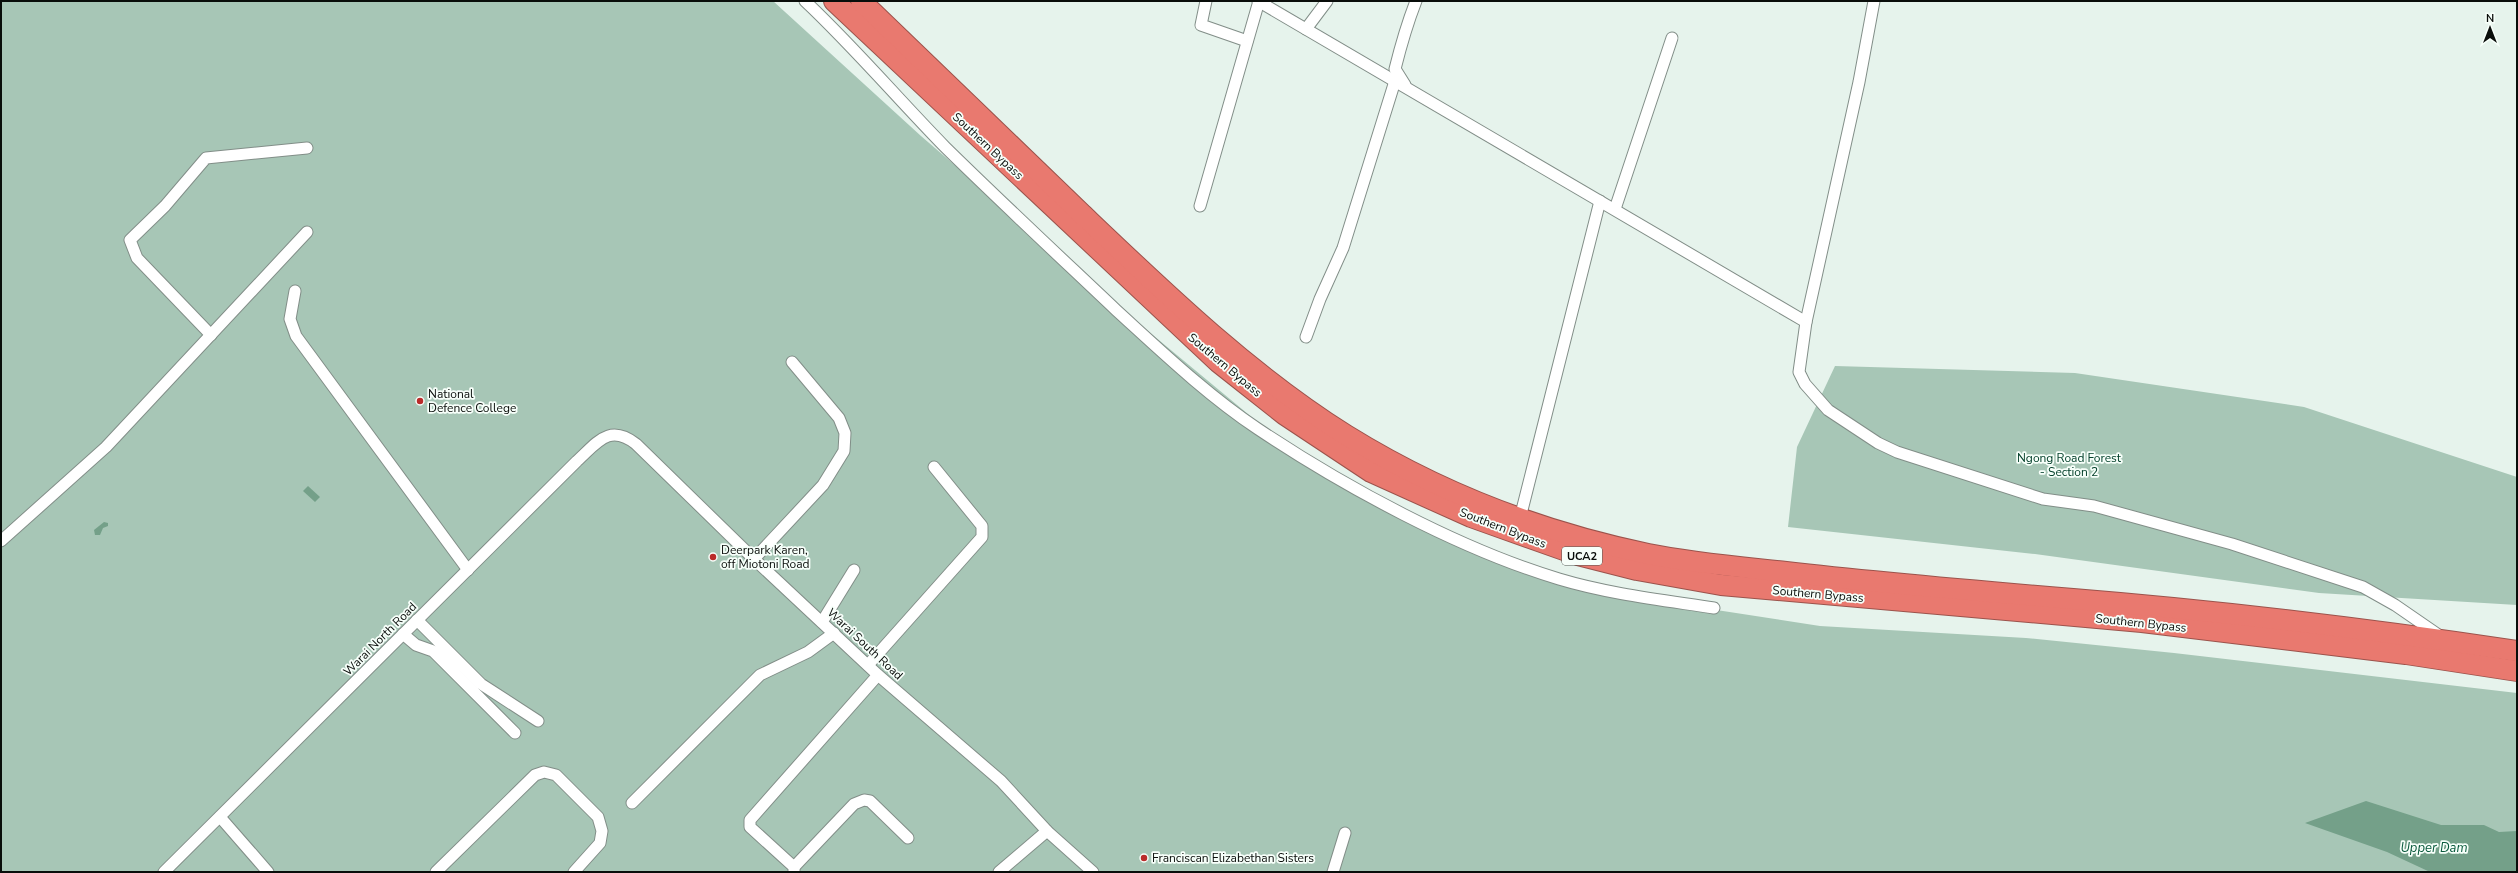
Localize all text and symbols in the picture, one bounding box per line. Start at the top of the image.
north arrow [2470,8,2510,48]
text: N [2486,11,2494,26]
street label: Southern Bypass [949,109,1027,183]
street label: Southern Bypass [1185,329,1265,401]
place label: National Defence College [428,386,516,416]
marker: National Defence College [415,396,425,406]
park label: Ngong Road Forest - Section 2 [2017,450,2122,480]
street label: Southern Bypass [1457,504,1549,552]
place label: Deerpark Karen, off Miotoni Road [721,542,810,572]
road number: UCA2 [1562,547,1602,565]
marker: Deerpark Karen, off Miotoni Road [708,552,718,562]
street label: Southern Bypass [1772,582,1865,606]
street label: Warai North Road [340,599,420,679]
street label: Warai South Road [824,605,906,683]
street label: Southern Bypass [2095,610,2188,636]
water label: Upper Dam [2400,839,2468,857]
place label: Franciscan Elizabethan Sisters [1152,850,1314,866]
marker: Franciscan Elizabethan Sisters [1139,853,1149,863]

